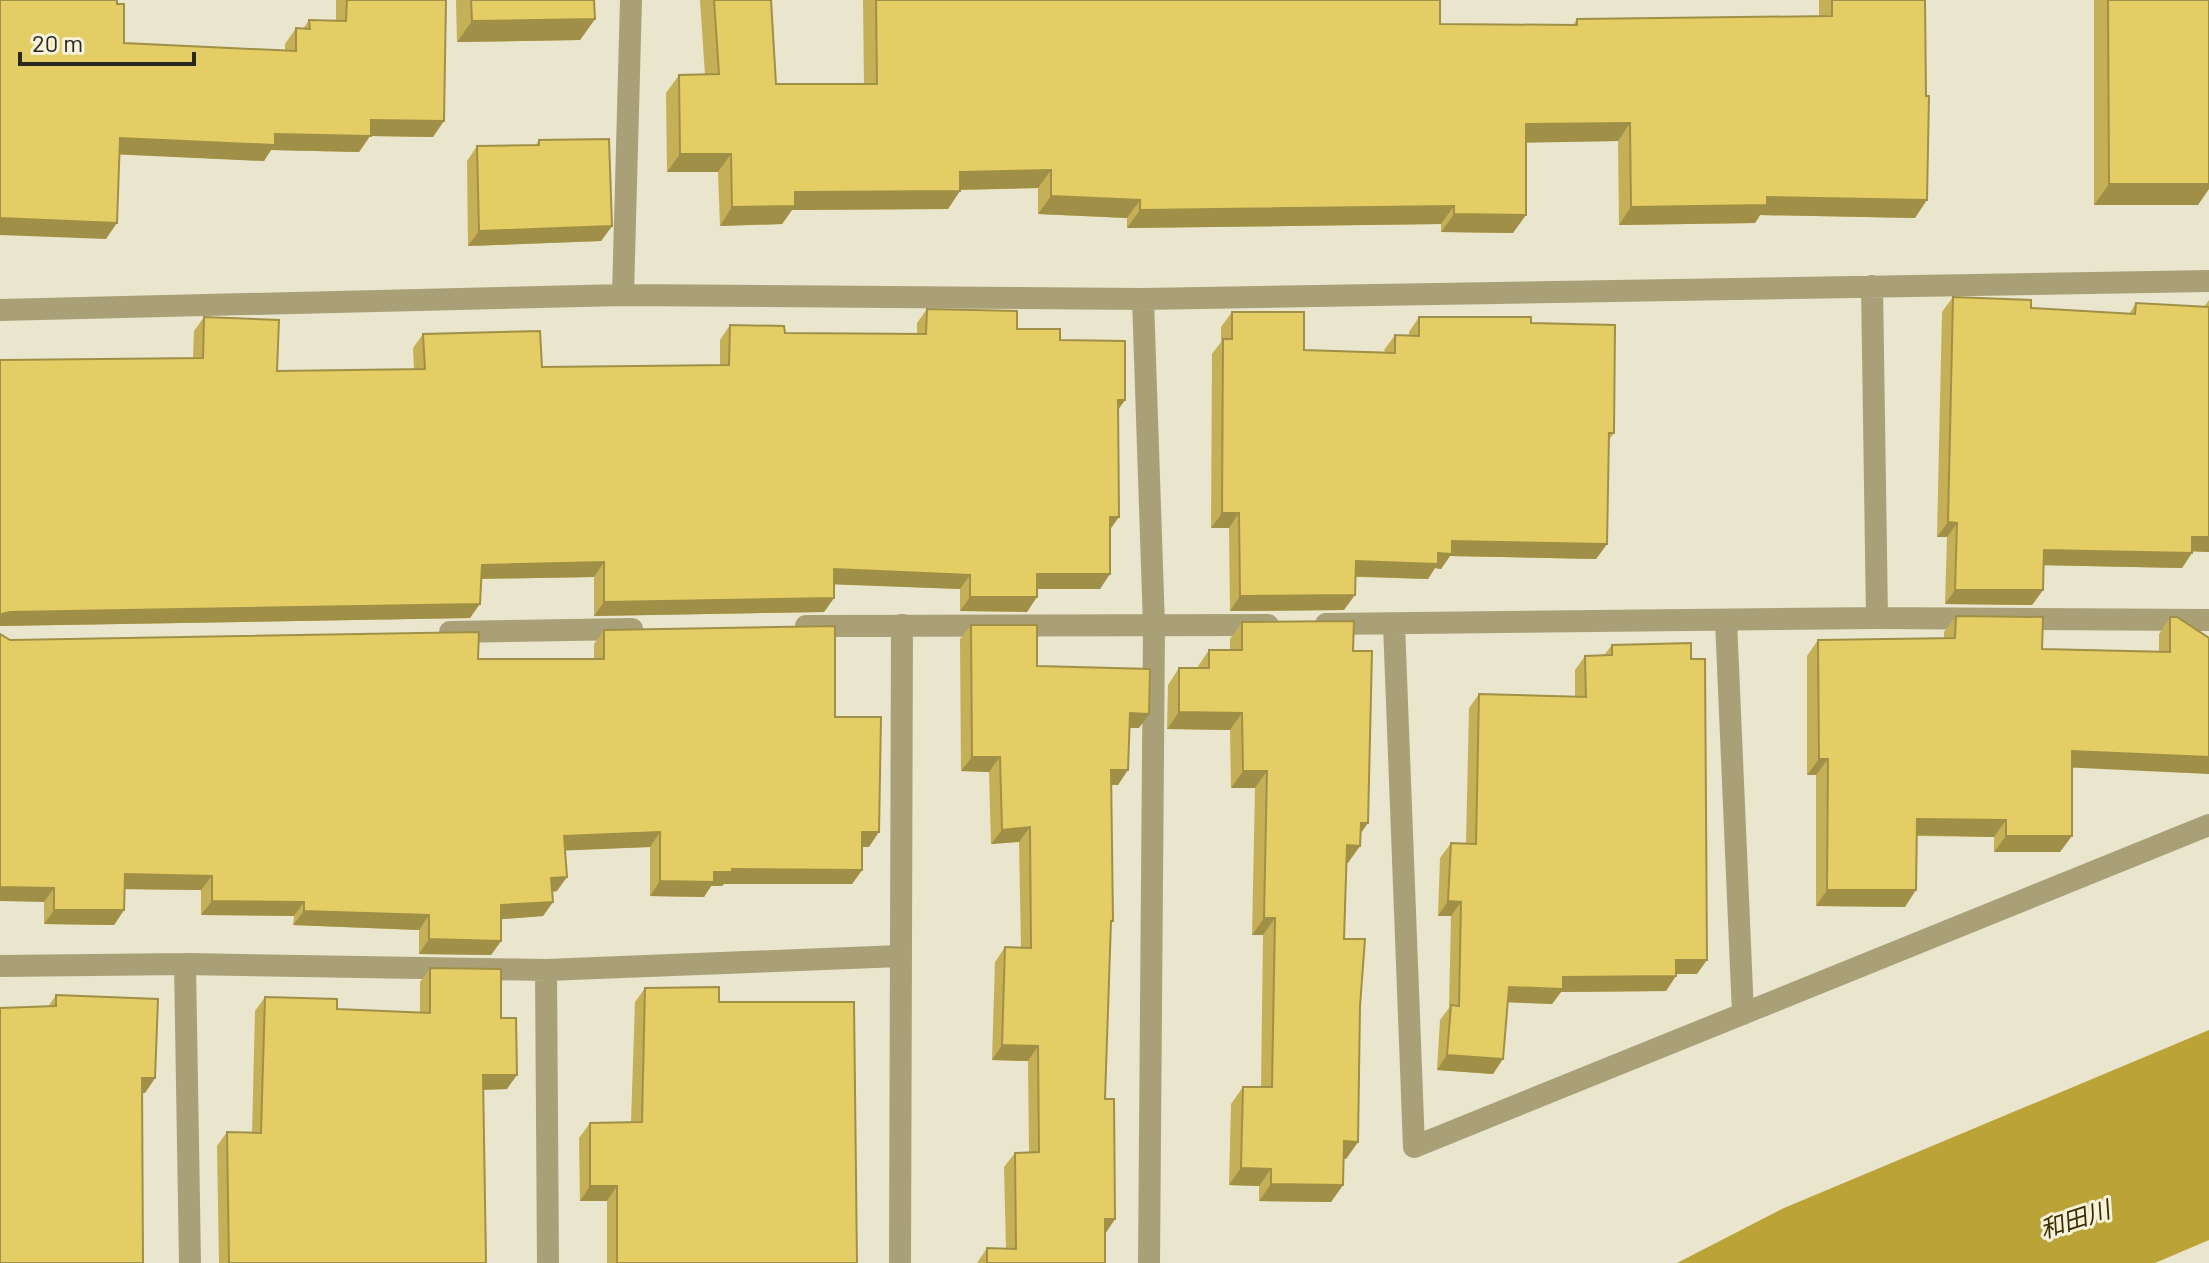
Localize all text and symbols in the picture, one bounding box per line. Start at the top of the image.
scale bar [20,16,194,66]
text: 20 m [32,28,83,57]
water label: 和田川 [2036,1193,2116,1243]

